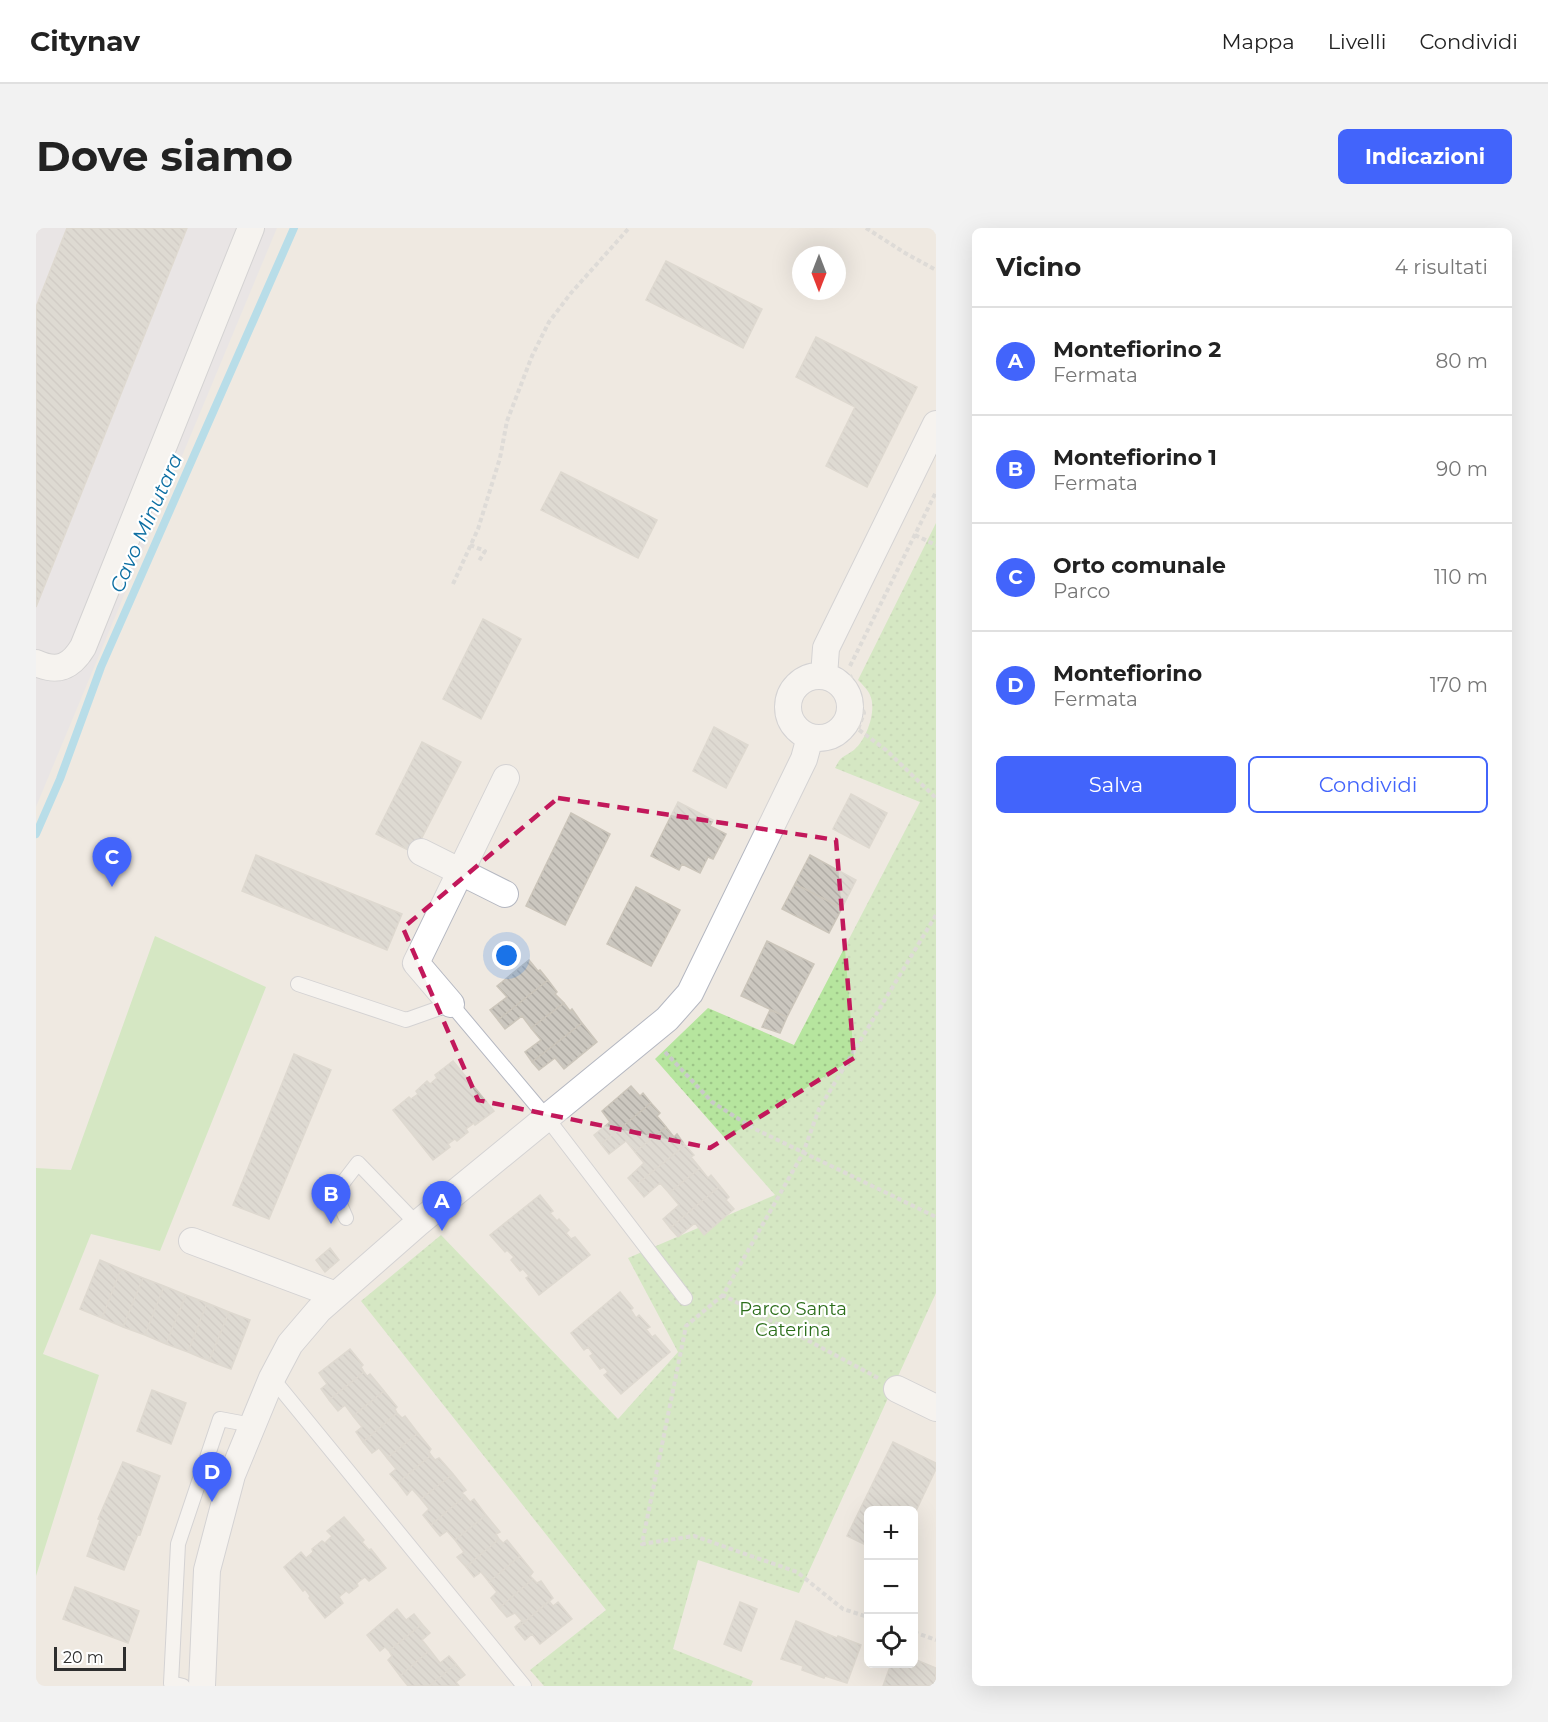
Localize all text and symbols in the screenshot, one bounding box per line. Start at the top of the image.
text: Citynav [30,24,140,58]
text: Mappa [1221,29,1295,54]
text: Livelli [1328,29,1386,54]
text: Condividi [1419,29,1518,54]
button: Indicazioni [1338,129,1512,184]
text: Dove siamo [36,130,293,182]
north arrow [792,246,846,300]
text: Vicino [996,251,1081,283]
text: 4 risultati [1395,255,1488,279]
text: Montefiorino 2 [1053,336,1221,363]
text: A [1008,349,1023,373]
text: 80 m [1436,349,1488,373]
text: Fermata [1053,363,1138,387]
text: Montefiorino 1 [1053,444,1217,471]
water label: Cavo Minutara [105,450,187,596]
text: B [1008,457,1023,481]
text: 90 m [1436,457,1488,481]
text: Fermata [1053,471,1138,495]
text: Orto comunale [1053,552,1226,579]
text: C [1008,565,1023,589]
text: 110 m [1434,565,1488,589]
text: Parco [1053,579,1110,603]
text: Montefiorino [1053,660,1202,687]
text: D [1007,673,1024,697]
text: 170 m [1430,673,1488,697]
text: Fermata [1053,687,1138,711]
button: Salva [996,756,1236,813]
button: Condividi [1248,756,1488,813]
pin: C [92,838,132,887]
your location [492,941,521,970]
pin: B [312,1174,350,1224]
pin: A [422,1182,462,1231]
park label: Parco Santa Caterina [739,1298,847,1341]
pin: D [192,1452,231,1502]
map controls [864,1506,918,1668]
button: + [864,1506,918,1560]
button: − [864,1560,918,1614]
button: locate [864,1614,918,1668]
scale bar [54,1644,126,1672]
text: 20 m [63,1648,104,1667]

